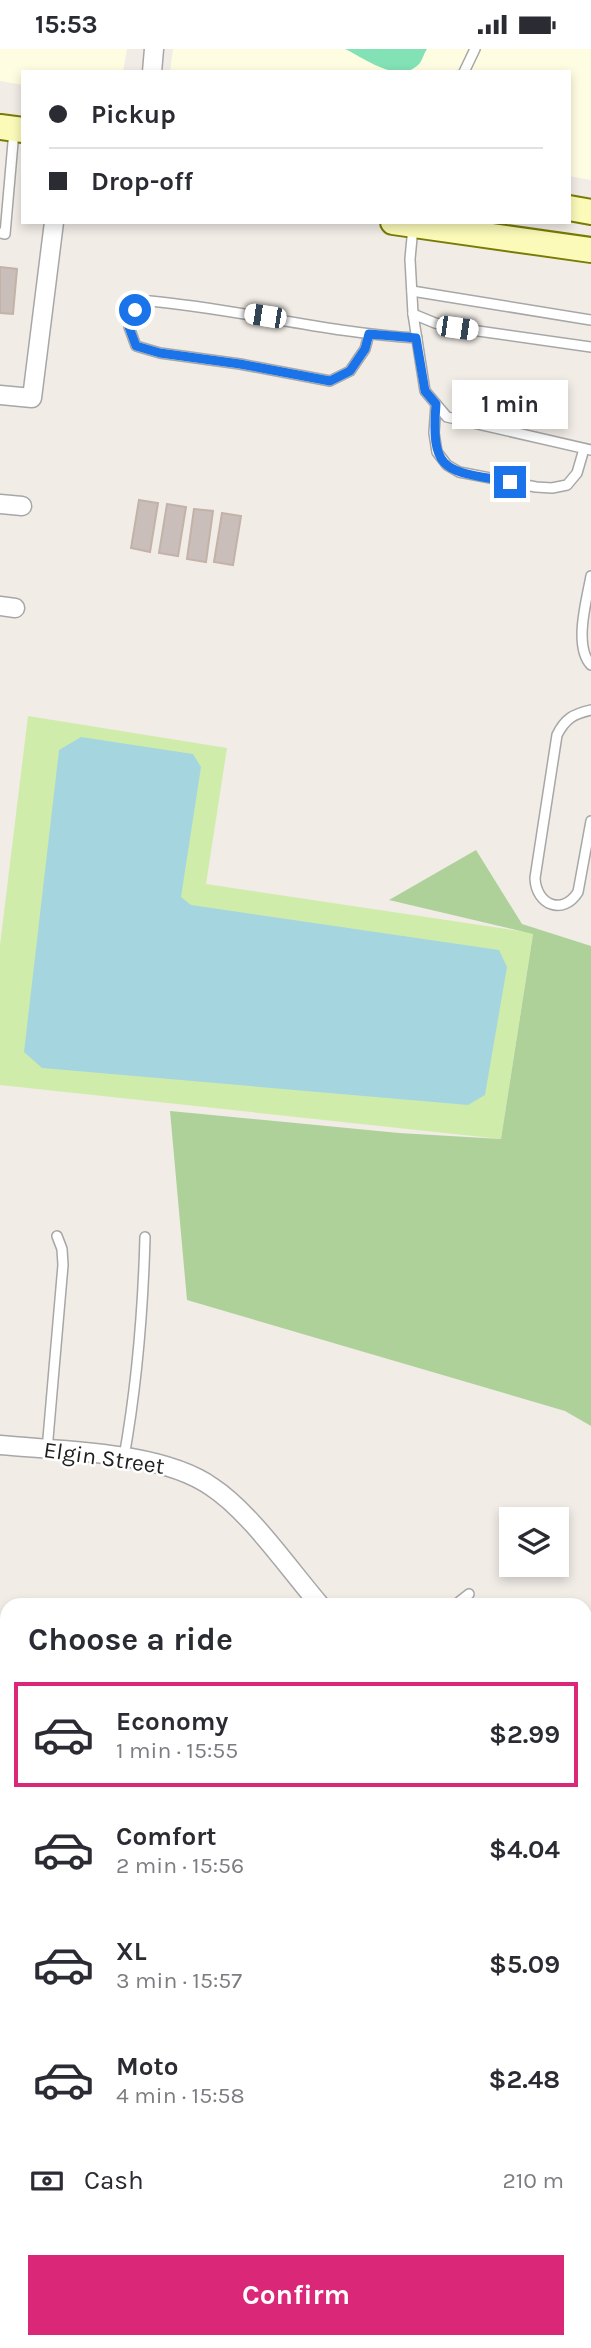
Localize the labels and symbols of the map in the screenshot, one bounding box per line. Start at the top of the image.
route start [119,294,151,326]
car [243,302,288,330]
car [435,315,480,341]
callout: 1 min [452,381,568,429]
route end [494,466,526,498]
street label: Elgin Street [42,1436,166,1480]

